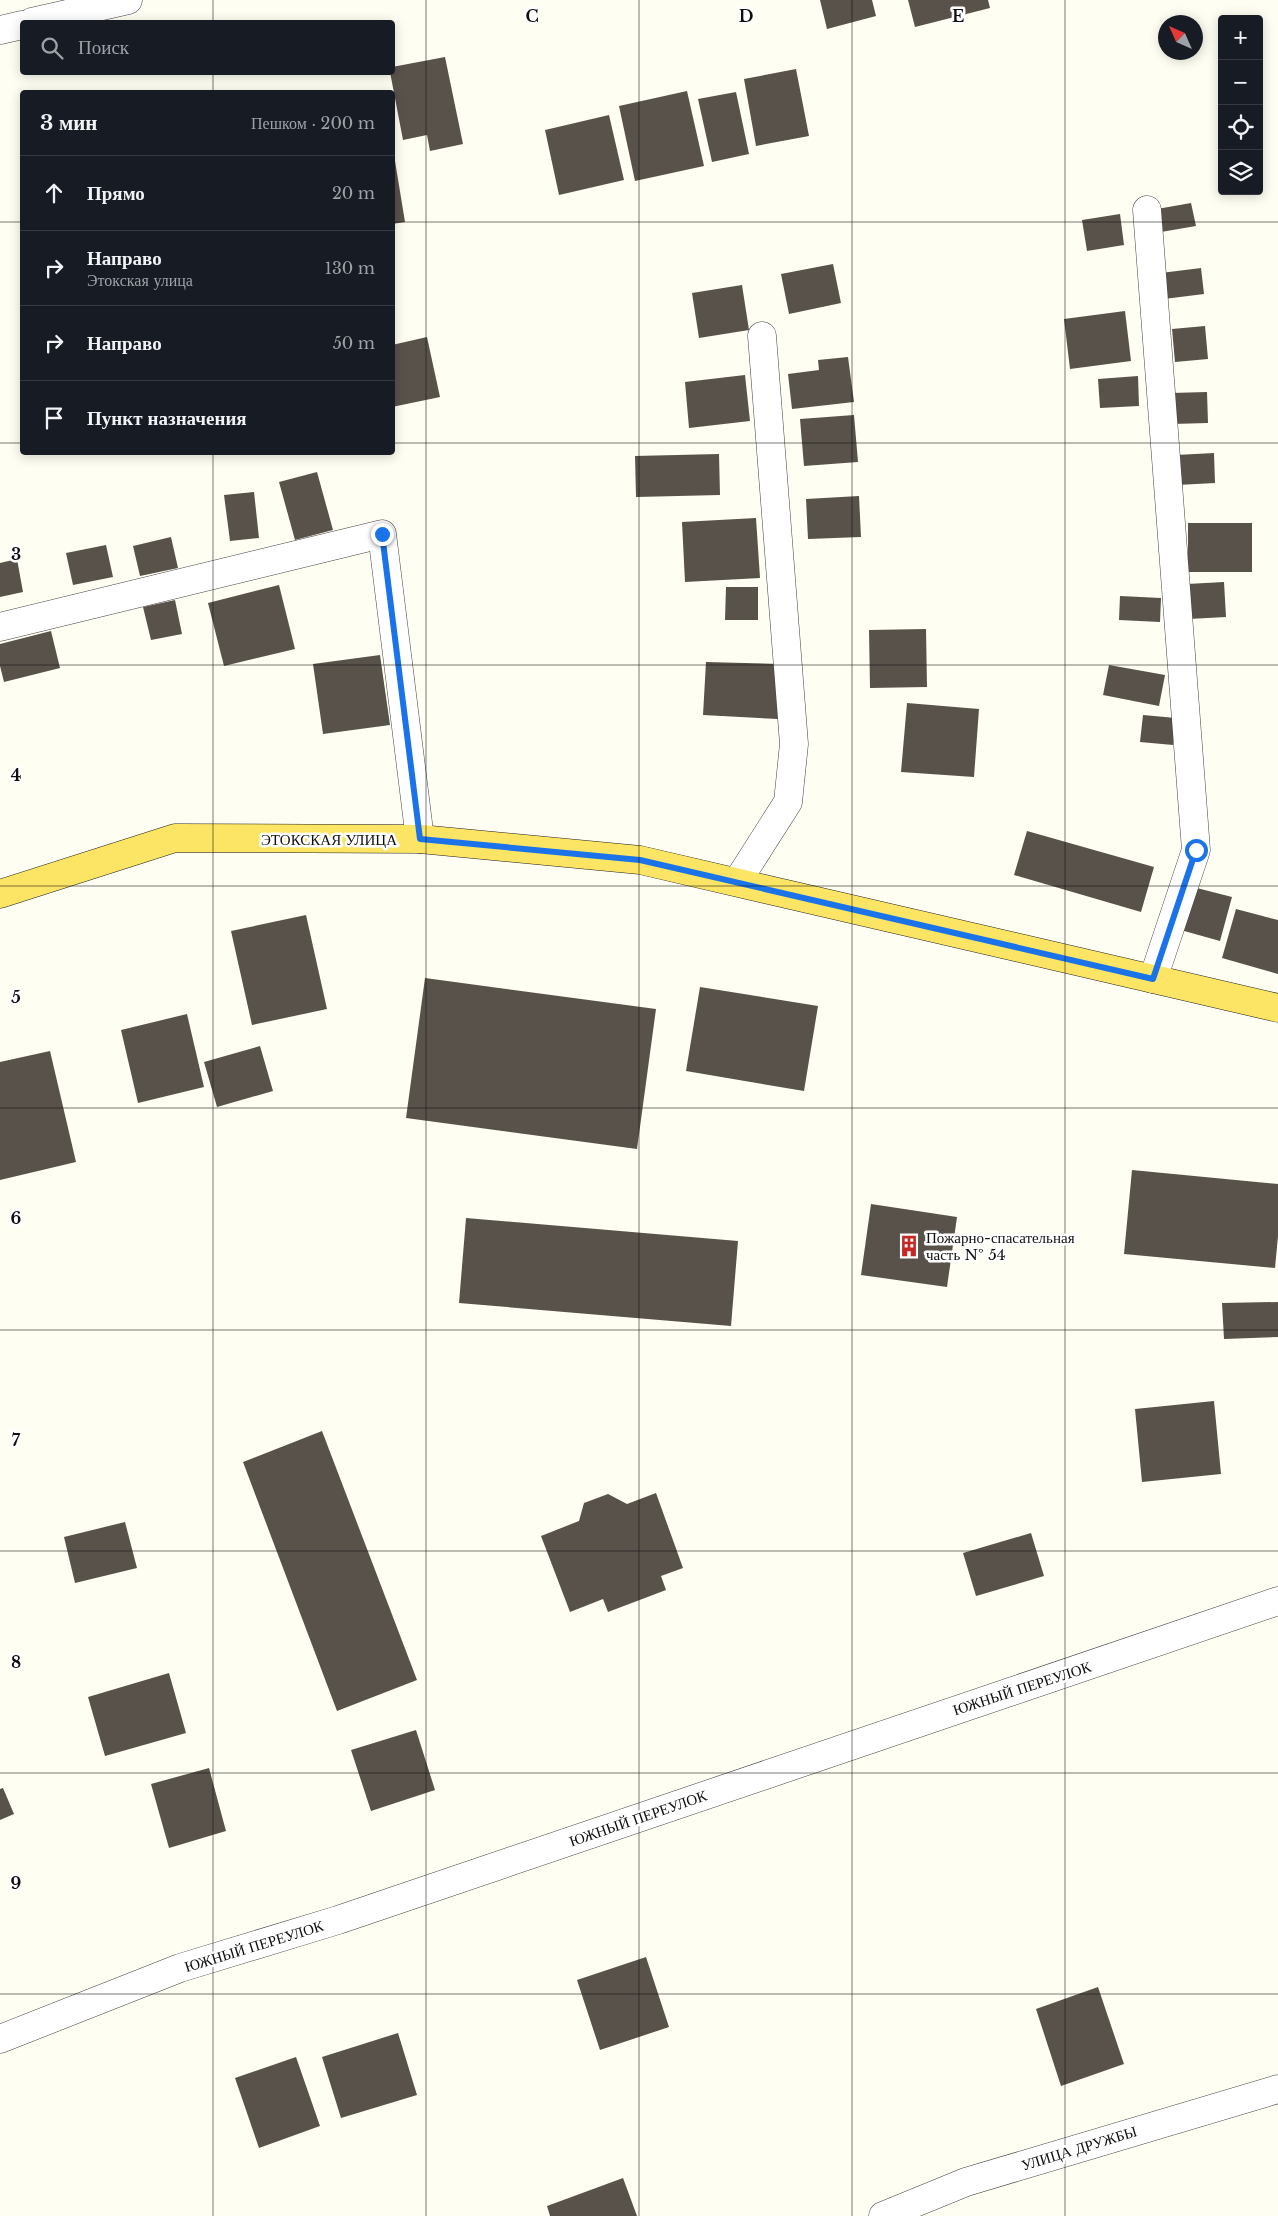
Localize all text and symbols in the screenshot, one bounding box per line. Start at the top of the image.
text: C [525,6,539,26]
text: D [739,6,753,26]
text: E [952,6,964,26]
north arrow [1158,15,1203,60]
map controls [1218,15,1263,195]
button: + [1218,15,1263,60]
search box [20,20,395,75]
icon: search [38,34,66,62]
text: Поиск [78,36,129,59]
button: − [1218,60,1263,105]
button: locate [1218,105,1263,150]
text: 3 мин [40,110,97,136]
text: Пешком · 200 m [251,113,375,133]
button: layers [1218,150,1263,195]
icon: ahead [40,179,68,207]
text: Прямо [87,182,145,205]
text: 20 m [332,183,375,203]
text: Направо [87,247,162,270]
icon: right [40,254,68,282]
text: 130 m [325,258,375,278]
text: Этокская улица [87,270,193,290]
icon: right [40,329,68,357]
text: Направо [87,332,162,355]
text: 50 m [333,333,375,353]
icon: arrive [40,404,68,432]
text: Пункт назначения [87,407,247,430]
route end [371,523,394,546]
text: 3 [11,544,21,564]
text: 4 [11,765,21,785]
street label: ЭТОКСКАЯ УЛИЦА [261,830,397,849]
route start [1185,839,1208,862]
text: 5 [11,987,21,1007]
text: 6 [11,1208,22,1228]
place label: Пожарно-спасательная часть № 54 [926,1228,1075,1264]
building icon: Пожарно-спасательная часть № 54 [896,1233,922,1259]
text: 7 [12,1430,21,1450]
text: 8 [11,1652,21,1672]
street label: ЮЖНЫЙ ПЕРЕУЛОК [950,1656,1094,1719]
street label: ЮЖНЫЙ ПЕРЕУЛОК [567,1785,710,1850]
text: 9 [11,1873,22,1893]
street label: ЮЖНЫЙ ПЕРЕУЛОК [182,1916,327,1976]
street label: УЛИЦА ДРУЖБЫ [1019,2121,1139,2175]

